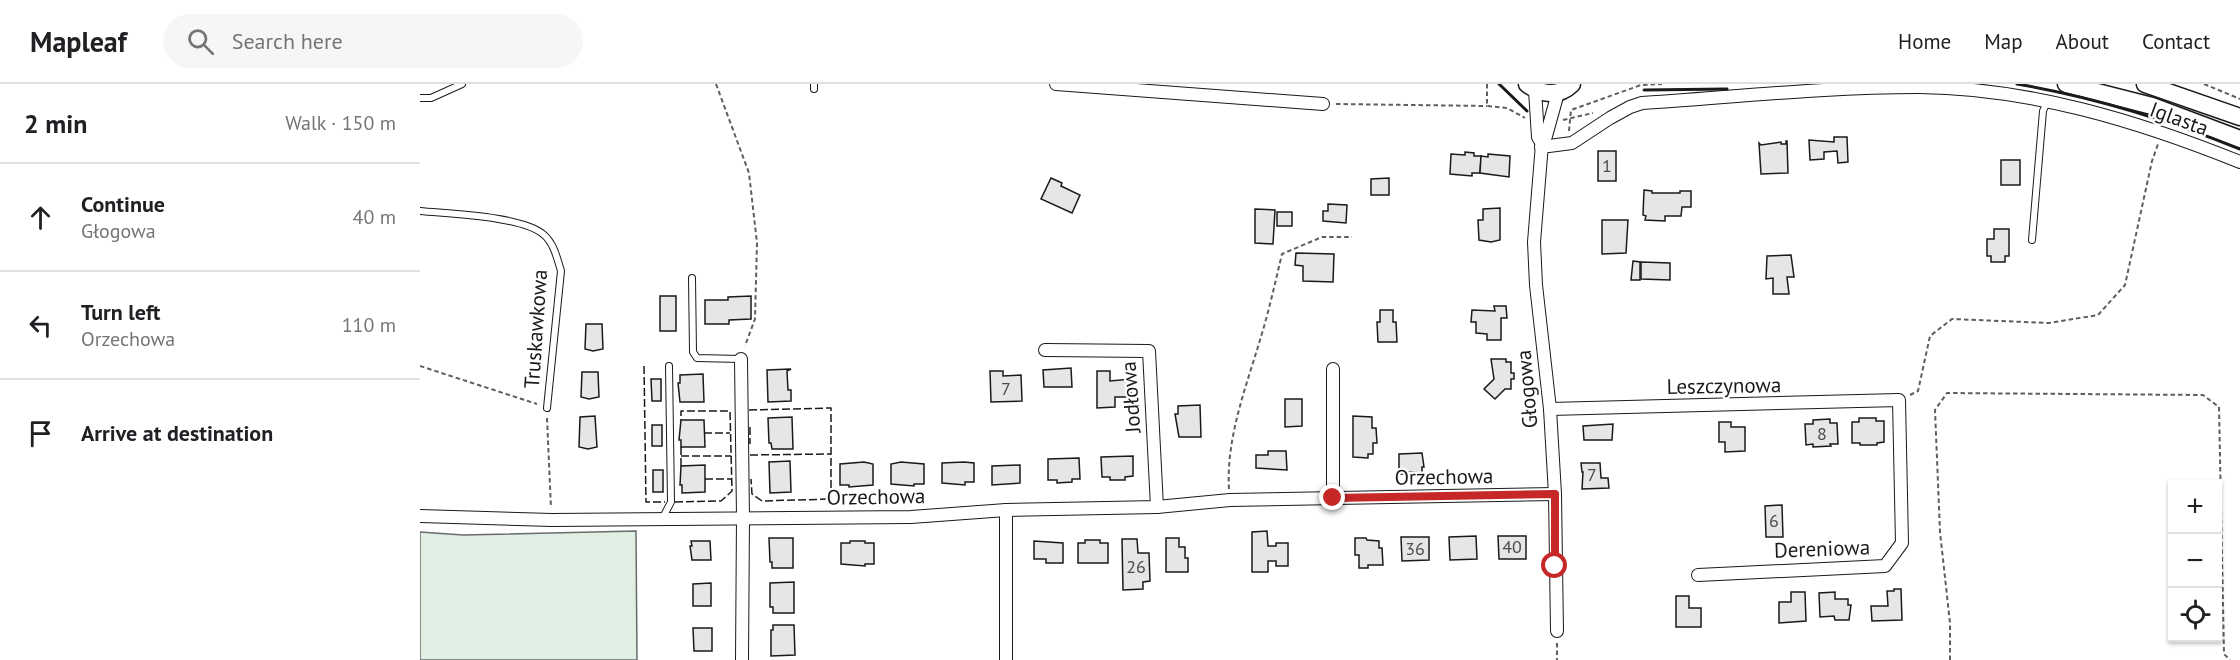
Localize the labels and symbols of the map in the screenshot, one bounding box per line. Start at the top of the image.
street label: Iglasta [2146,96,2212,142]
house number: 1 [1602,154,1612,177]
street label: Truskawkowa [518,268,553,389]
street label: Głogowa [1510,349,1543,429]
street label: Jodłowa [1115,360,1147,435]
street label: Leszczynowa [1666,371,1782,400]
house number: 7 [1001,377,1011,400]
house number: 8 [1817,422,1827,445]
street label: Orzechowa [1394,462,1494,491]
house number: 7 [1587,463,1597,486]
street label: Orzechowa [826,482,926,511]
route end [1319,484,1345,510]
house number: 6 [1769,509,1779,532]
street label: Dereniowa [1773,533,1871,564]
house number: 40 [1502,535,1522,558]
house number: 36 [1405,537,1425,560]
route start [1541,552,1567,578]
house number: 26 [1126,555,1146,578]

